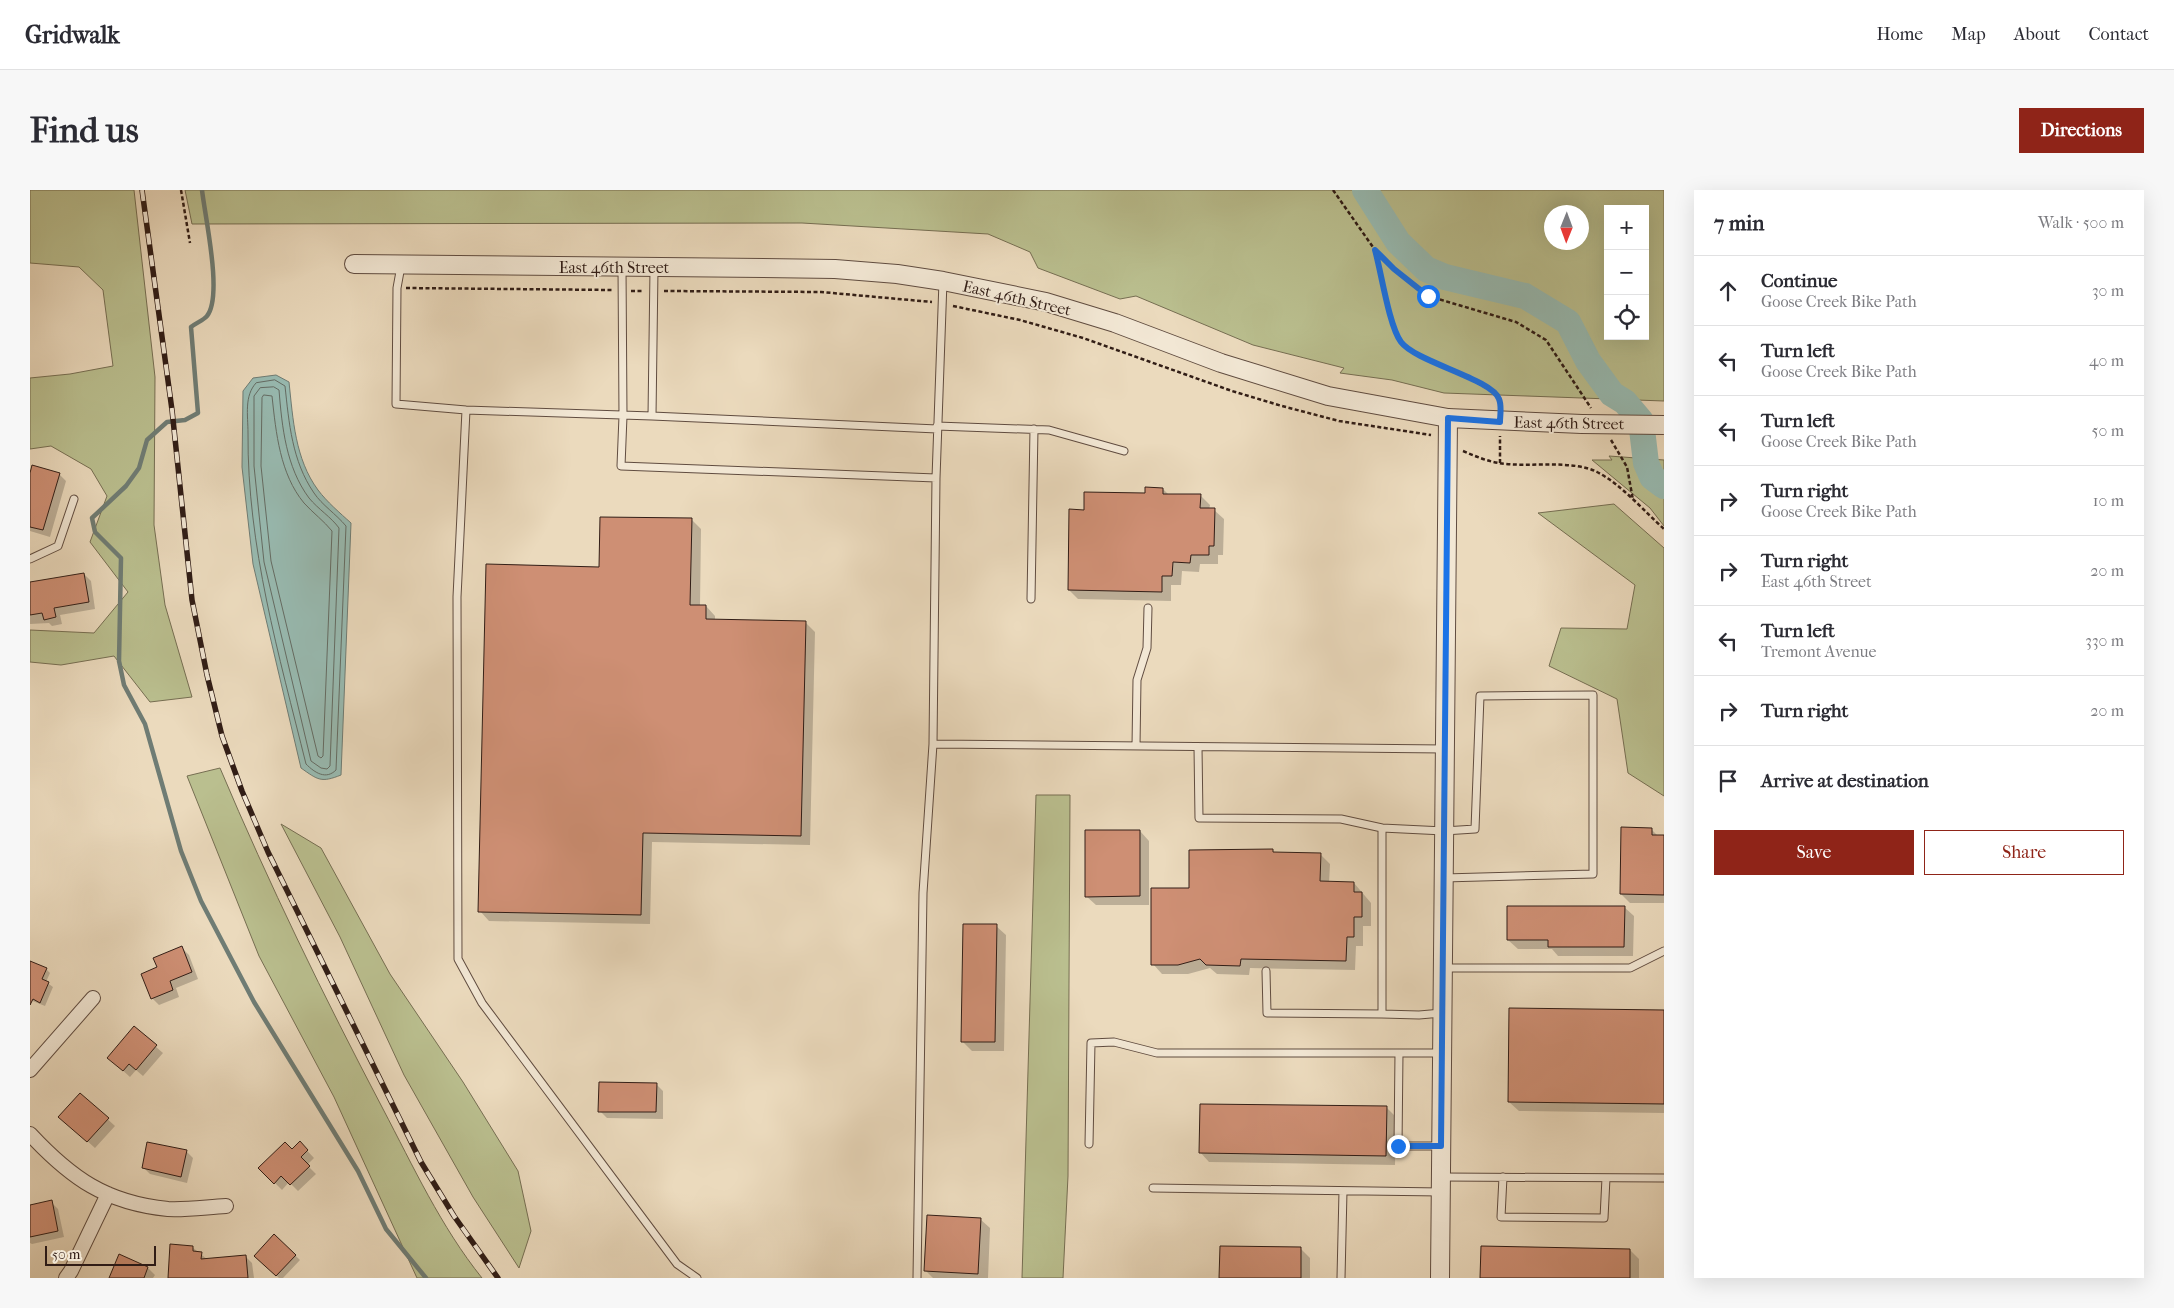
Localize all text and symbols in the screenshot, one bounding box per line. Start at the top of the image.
text: Gridwalk [25,21,120,49]
text: Home [1876,24,1923,45]
text: Map [1951,24,1986,45]
text: About [2014,24,2060,45]
text: Contact [2088,24,2149,45]
button: Directions [2019,108,2144,153]
text: Find us [30,110,139,151]
north arrow [1544,205,1589,250]
map controls [1604,205,1649,340]
button: + [1604,205,1649,250]
text: 7 min [1714,211,1765,235]
text: Walk · 500 m [2038,213,2124,232]
button: − [1604,250,1649,295]
street label: East 46th Street [559,258,670,277]
text: Continue [1761,270,1837,292]
street label: East 46th Street [961,276,1073,320]
icon: ahead [1714,277,1742,305]
text: 30 m [2092,281,2124,300]
route start [1417,285,1440,308]
text: Goose Creek Bike Path [1761,292,1917,311]
button: locate [1604,295,1649,340]
text: Turn left [1761,340,1835,362]
icon: left [1714,347,1742,375]
text: 40 m [2089,351,2124,370]
text: Goose Creek Bike Path [1761,362,1917,381]
text: Turn left [1761,410,1835,432]
street label: East 46th Street [1514,413,1625,433]
icon: left [1714,417,1742,445]
text: 50 m [2092,421,2124,440]
text: Goose Creek Bike Path [1761,432,1917,451]
text: Turn right [1761,480,1848,502]
icon: right [1714,487,1742,515]
text: 10 m [2093,491,2124,510]
text: Goose Creek Bike Path [1761,502,1917,521]
text: Turn right [1761,550,1848,572]
icon: right [1714,557,1742,585]
text: 20 m [2090,561,2124,580]
text: East 46th Street [1761,572,1872,591]
text: Turn left [1761,620,1835,642]
icon: left [1714,627,1742,655]
text: 330 m [2085,631,2124,650]
text: Tremont Avenue [1761,642,1877,661]
icon: right [1714,697,1742,725]
text: Turn right [1761,700,1848,722]
text: 20 m [2090,701,2124,720]
icon: arrive [1714,767,1742,795]
text: Arrive at destination [1761,770,1929,792]
button: Save [1714,830,1914,875]
button: Share [1924,830,2124,875]
route end [1387,1135,1410,1158]
scale bar [45,1243,156,1266]
text: 50 m [52,1246,80,1263]

